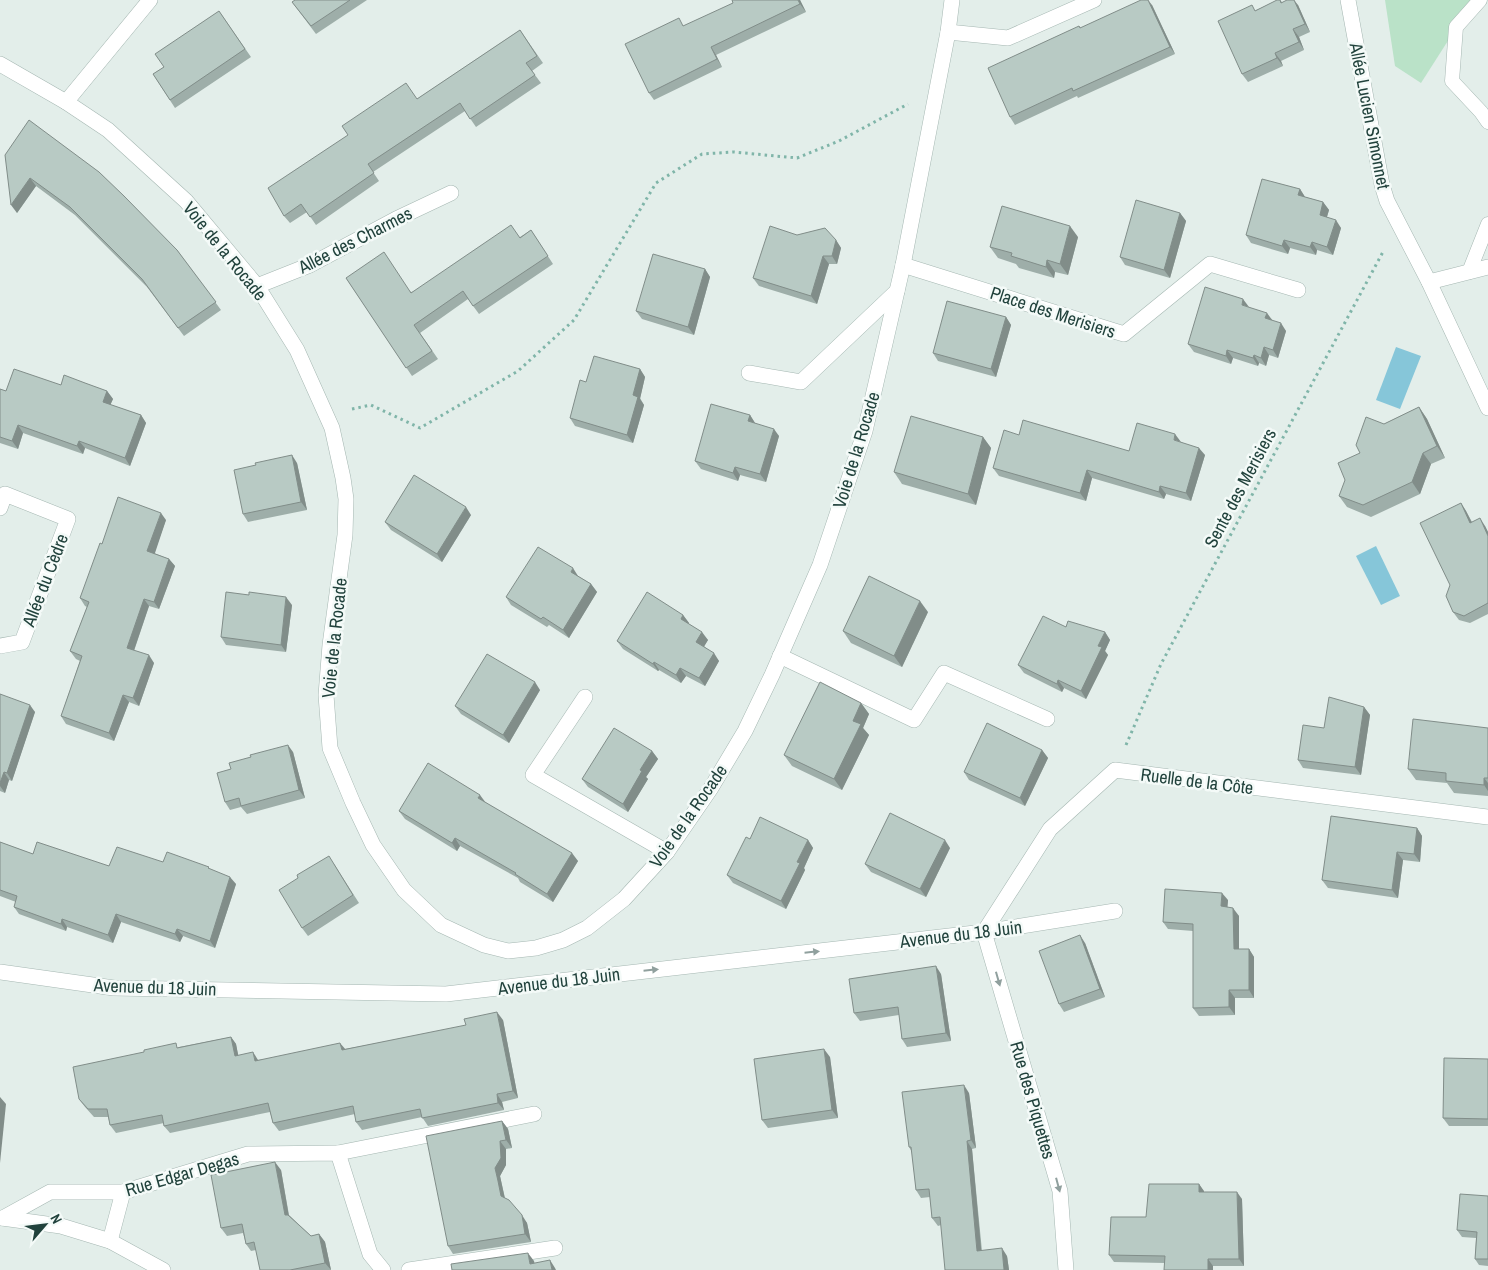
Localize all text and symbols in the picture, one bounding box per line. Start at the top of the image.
street label: Allée Lucien Simonnet [1343,40,1396,191]
street label: Voie de la Rocade [177,196,273,306]
street label: Allée des Charmes [293,201,416,280]
street label: Place des Merisiers [987,280,1119,344]
street label: Voie de la Rocade [826,389,886,511]
street label: Sente des Merisiers [1198,424,1282,552]
street label: Allée du Cèdre [15,530,74,631]
street label: Voie de la Rocade [315,577,353,699]
street label: Voie de la Rocade [643,759,733,873]
street label: Ruelle de la Côte [1139,762,1255,800]
street label: Avenue du 18 Juin [898,914,1023,954]
one-way arrow [804,948,820,956]
street label: Avenue du 18 Juin [496,961,621,1001]
one-way arrow [643,966,659,974]
one-way arrow [994,971,1002,986]
street label: Avenue du 18 Juin [92,972,217,1002]
street label: Rue des Piquettes [1004,1038,1062,1162]
street label: Rue Edgar Degas [122,1146,242,1202]
one-way arrow [1054,1178,1062,1193]
north arrow [20,1200,70,1250]
text: N [47,1211,66,1227]

